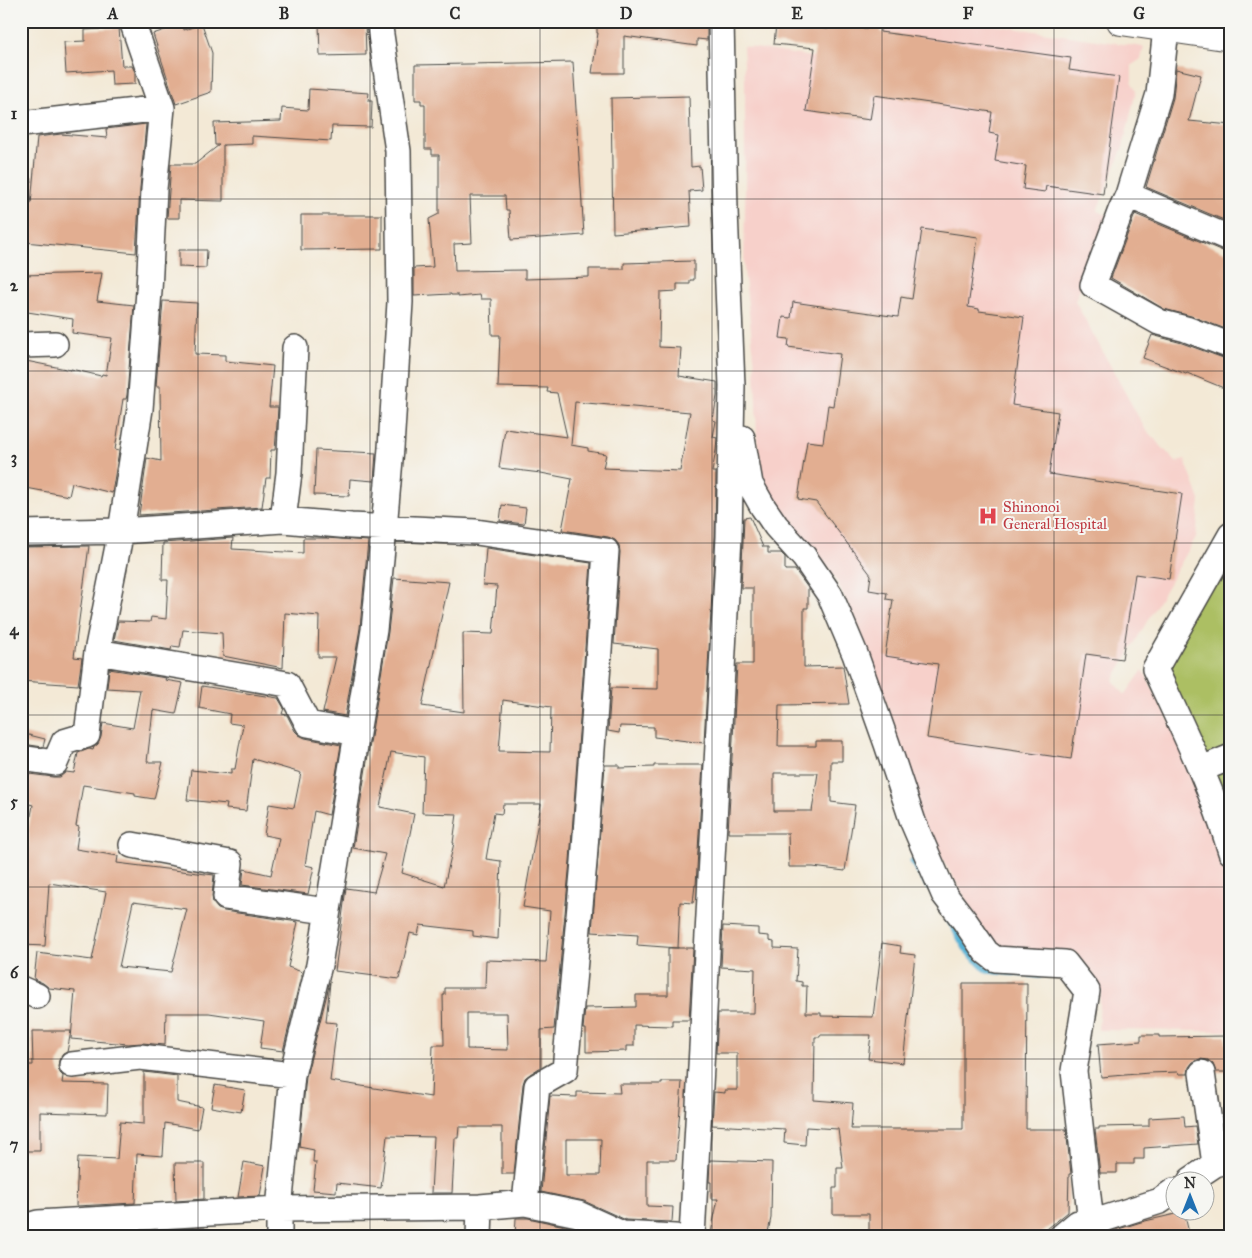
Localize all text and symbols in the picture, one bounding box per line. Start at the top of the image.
text: A [107,4,119,23]
text: B [279,4,289,23]
text: C [450,4,461,23]
text: D [620,4,633,23]
text: E [791,4,803,23]
text: F [963,4,974,23]
text: G [1133,4,1145,23]
text: 1 [11,104,18,123]
text: 2 [10,276,19,295]
text: 3 [11,448,17,468]
place label: Shinonoi General Hospital [1003,498,1108,533]
hospital icon: Shinonoi General Hospital [977,505,999,527]
text: 4 [10,620,20,640]
text: 5 [10,792,18,811]
text: 6 [10,963,19,982]
text: 7 [10,1135,19,1154]
north arrow [1164,1170,1214,1220]
text: N [1184,1175,1196,1192]

